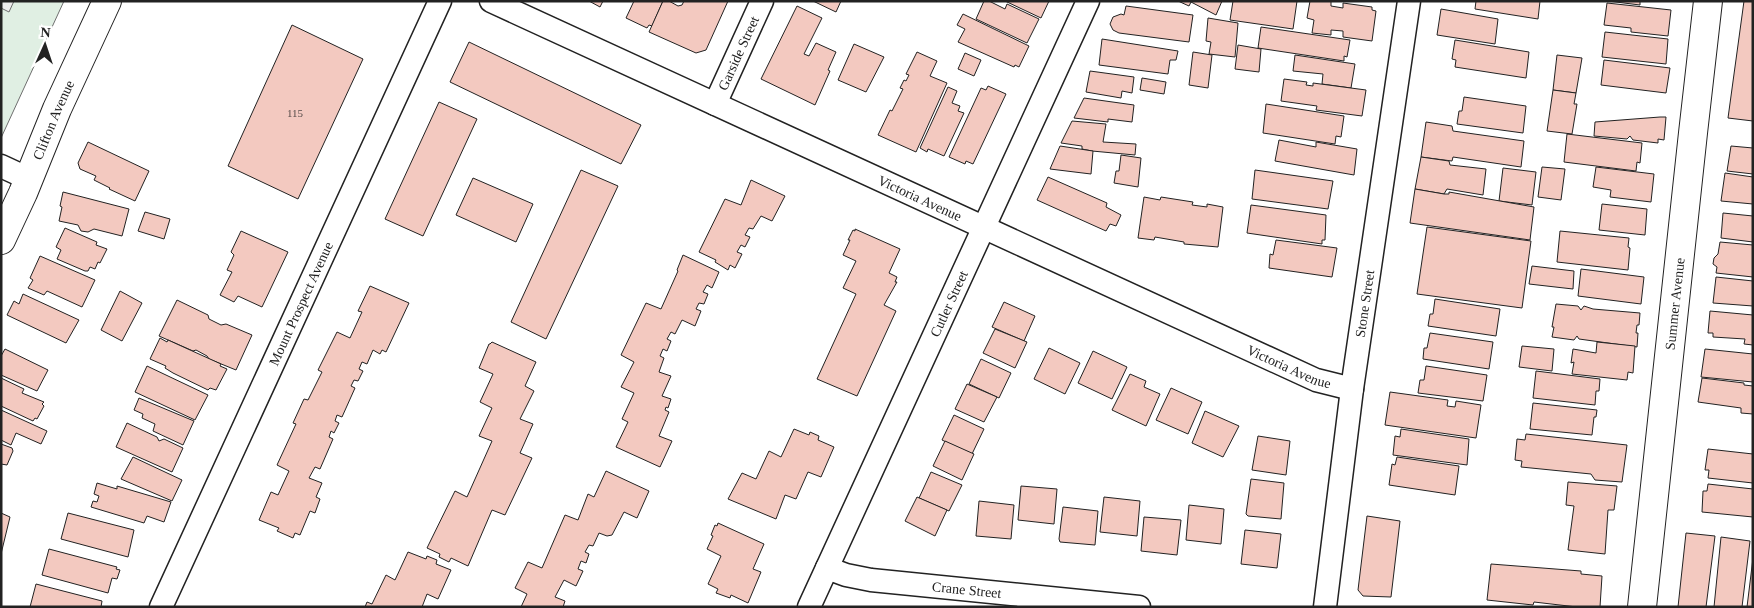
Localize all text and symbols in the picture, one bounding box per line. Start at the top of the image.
street label: Garside Street [715,14,762,93]
north arrow [20,20,70,70]
text: N [40,25,51,40]
street label: Clifton Avenue [30,78,77,162]
house number: 115 [287,107,304,119]
street label: Victoria Avenue [876,173,964,224]
street label: Mount Prospect Avenue [266,240,336,368]
street label: Summer Avenue [1663,257,1688,351]
street label: Cutler Street [927,268,971,339]
street label: Stone Street [1353,269,1377,338]
street label: Victoria Avenue [1244,342,1333,391]
street label: Crane Street [931,579,1002,601]

